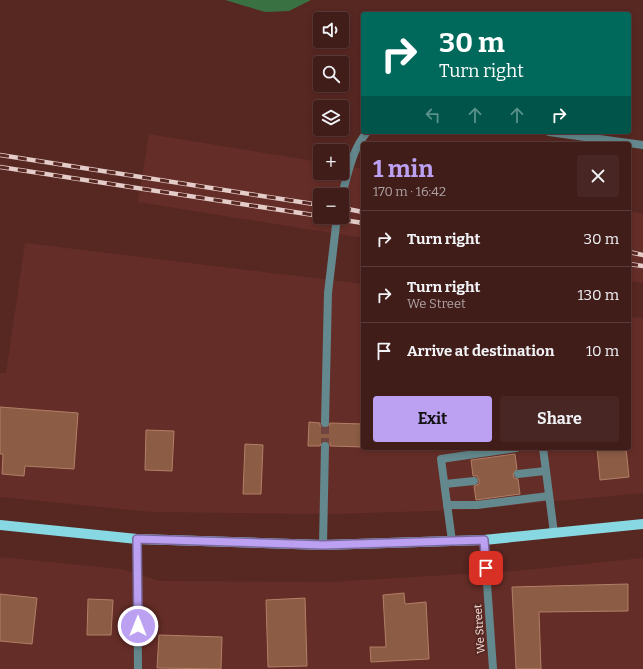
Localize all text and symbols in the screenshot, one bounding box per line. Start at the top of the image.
map controls [313,12,349,224]
button: sound [313,12,349,48]
text: 30 m [439,26,505,59]
icon: right [373,28,425,80]
button: search [313,56,349,92]
text: Turn right [439,60,524,82]
button: layers [313,100,349,136]
icon: left [422,104,444,126]
icon: ahead [464,104,486,126]
icon: ahead [506,104,528,126]
icon: right [548,104,570,126]
button: + [313,144,349,180]
text: 1 min [373,155,434,183]
button: close [577,155,619,197]
text: 170 m · 16:42 [373,184,446,199]
button: − [313,188,349,224]
icon: right [373,228,395,250]
text: Turn right [407,230,480,248]
text: 30 m [584,230,619,248]
text: Turn right [407,278,480,296]
icon: right [373,284,395,306]
text: 130 m [577,286,619,304]
text: We Street [407,296,466,311]
icon: arrive [373,340,395,362]
text: Arrive at destination [407,342,554,360]
text: 10 m [586,342,619,360]
button: Exit [373,396,492,442]
button: Share [500,396,619,442]
pin [469,551,503,585]
icon: arrive [475,557,497,579]
street label: We Street [471,604,488,654]
position arrow [117,605,159,647]

